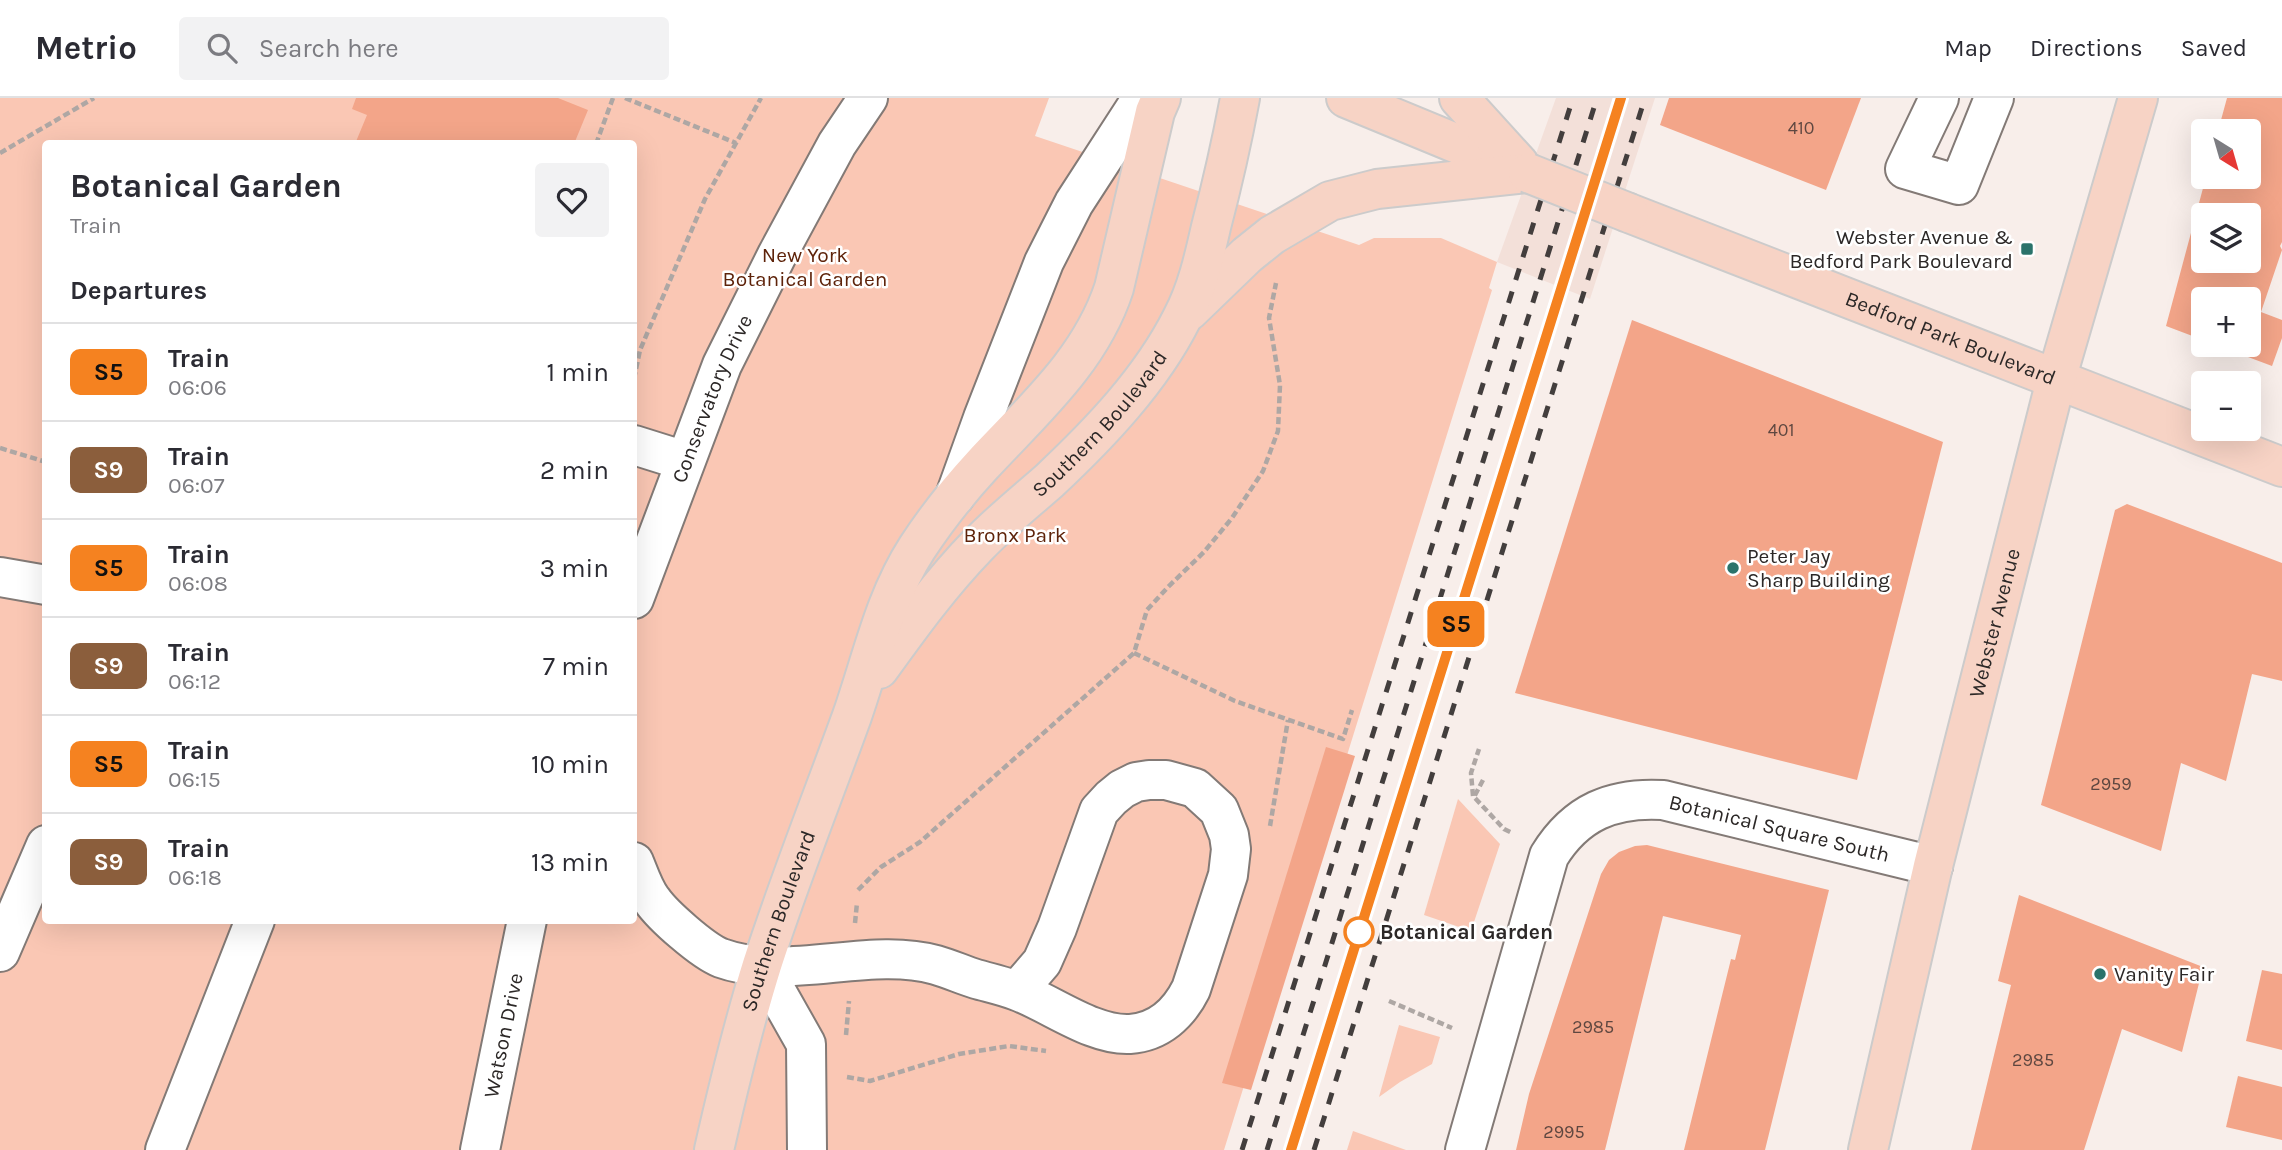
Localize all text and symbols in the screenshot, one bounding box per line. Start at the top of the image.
search box [179,17,669,80]
text: Metrio [35,29,137,67]
icon: search [203,29,241,67]
text: Search here [259,33,399,64]
text: Map [1944,34,1992,62]
text: Directions [2030,34,2143,62]
text: Saved [2181,34,2247,62]
house number: 410 [1788,117,1814,139]
north arrow [2191,119,2261,189]
map controls [2191,119,2261,441]
button: heart [535,163,609,237]
text: Botanical Garden [70,167,342,205]
button: layers [2191,203,2261,273]
text: Train [70,212,122,239]
place label: Webster Avenue & Bedford Park Boulevard [1789,225,2013,273]
marker: Webster Avenue & Bedford Park Boulevard [2019,241,2035,257]
park label: New York Botanical Garden [723,243,887,291]
text: Departures [70,275,207,306]
street label: Bedford Park Boulevard [1842,286,2059,390]
button: + [2191,287,2261,357]
street label: Conservatory Drive [667,311,757,486]
text: Train [168,343,230,374]
street label: Southern Boulevard [1027,346,1172,502]
text: 1 min [546,357,609,388]
text: S5 [94,358,123,386]
button: − [2191,371,2261,441]
text: 06:06 [168,374,227,401]
house number: 401 [1768,419,1794,441]
text: Train [168,441,230,472]
text: 2 min [540,455,609,486]
text: S9 [94,456,123,484]
text: 06:07 [168,472,225,499]
park label: Bronx Park [963,523,1067,547]
text: Train [168,539,230,570]
place label: Peter Jay Sharp Building [1747,544,1890,592]
street label: Webster Avenue [1964,546,2025,700]
text: 3 min [540,553,609,584]
text: S5 [94,554,123,582]
marker: Peter Jay Sharp Building [1725,560,1741,576]
text: 06:08 [168,570,228,597]
line badge: S5 [1424,601,1488,647]
text: S5 [1441,610,1471,638]
text: Train [168,637,230,668]
text: 7 min [543,651,609,682]
text: S9 [94,652,123,680]
text: 06:12 [168,668,221,695]
text: Train [168,735,230,766]
text: 10 min [531,749,609,780]
text: S5 [94,750,123,778]
text: 06:15 [168,766,221,793]
house number: 2959 [2090,773,2132,795]
street label: Botanical Square South [1666,790,1892,867]
street label: Southern Boulevard [737,827,820,1014]
text: Train [168,833,230,864]
text: 13 min [531,847,609,878]
text: S9 [94,848,123,876]
text: 06:18 [168,864,222,891]
marker: Botanical Garden [1344,917,1374,947]
place label: Botanical Garden [1380,920,1553,944]
place label: Vanity Fair [2114,962,2215,986]
marker: Vanity Fair [2092,966,2108,982]
street label: Watson Drive [479,971,528,1100]
house number: 2985 [1572,1016,1614,1038]
house number: 2985 [2012,1049,2054,1071]
house number: 2995 [1543,1121,1585,1143]

